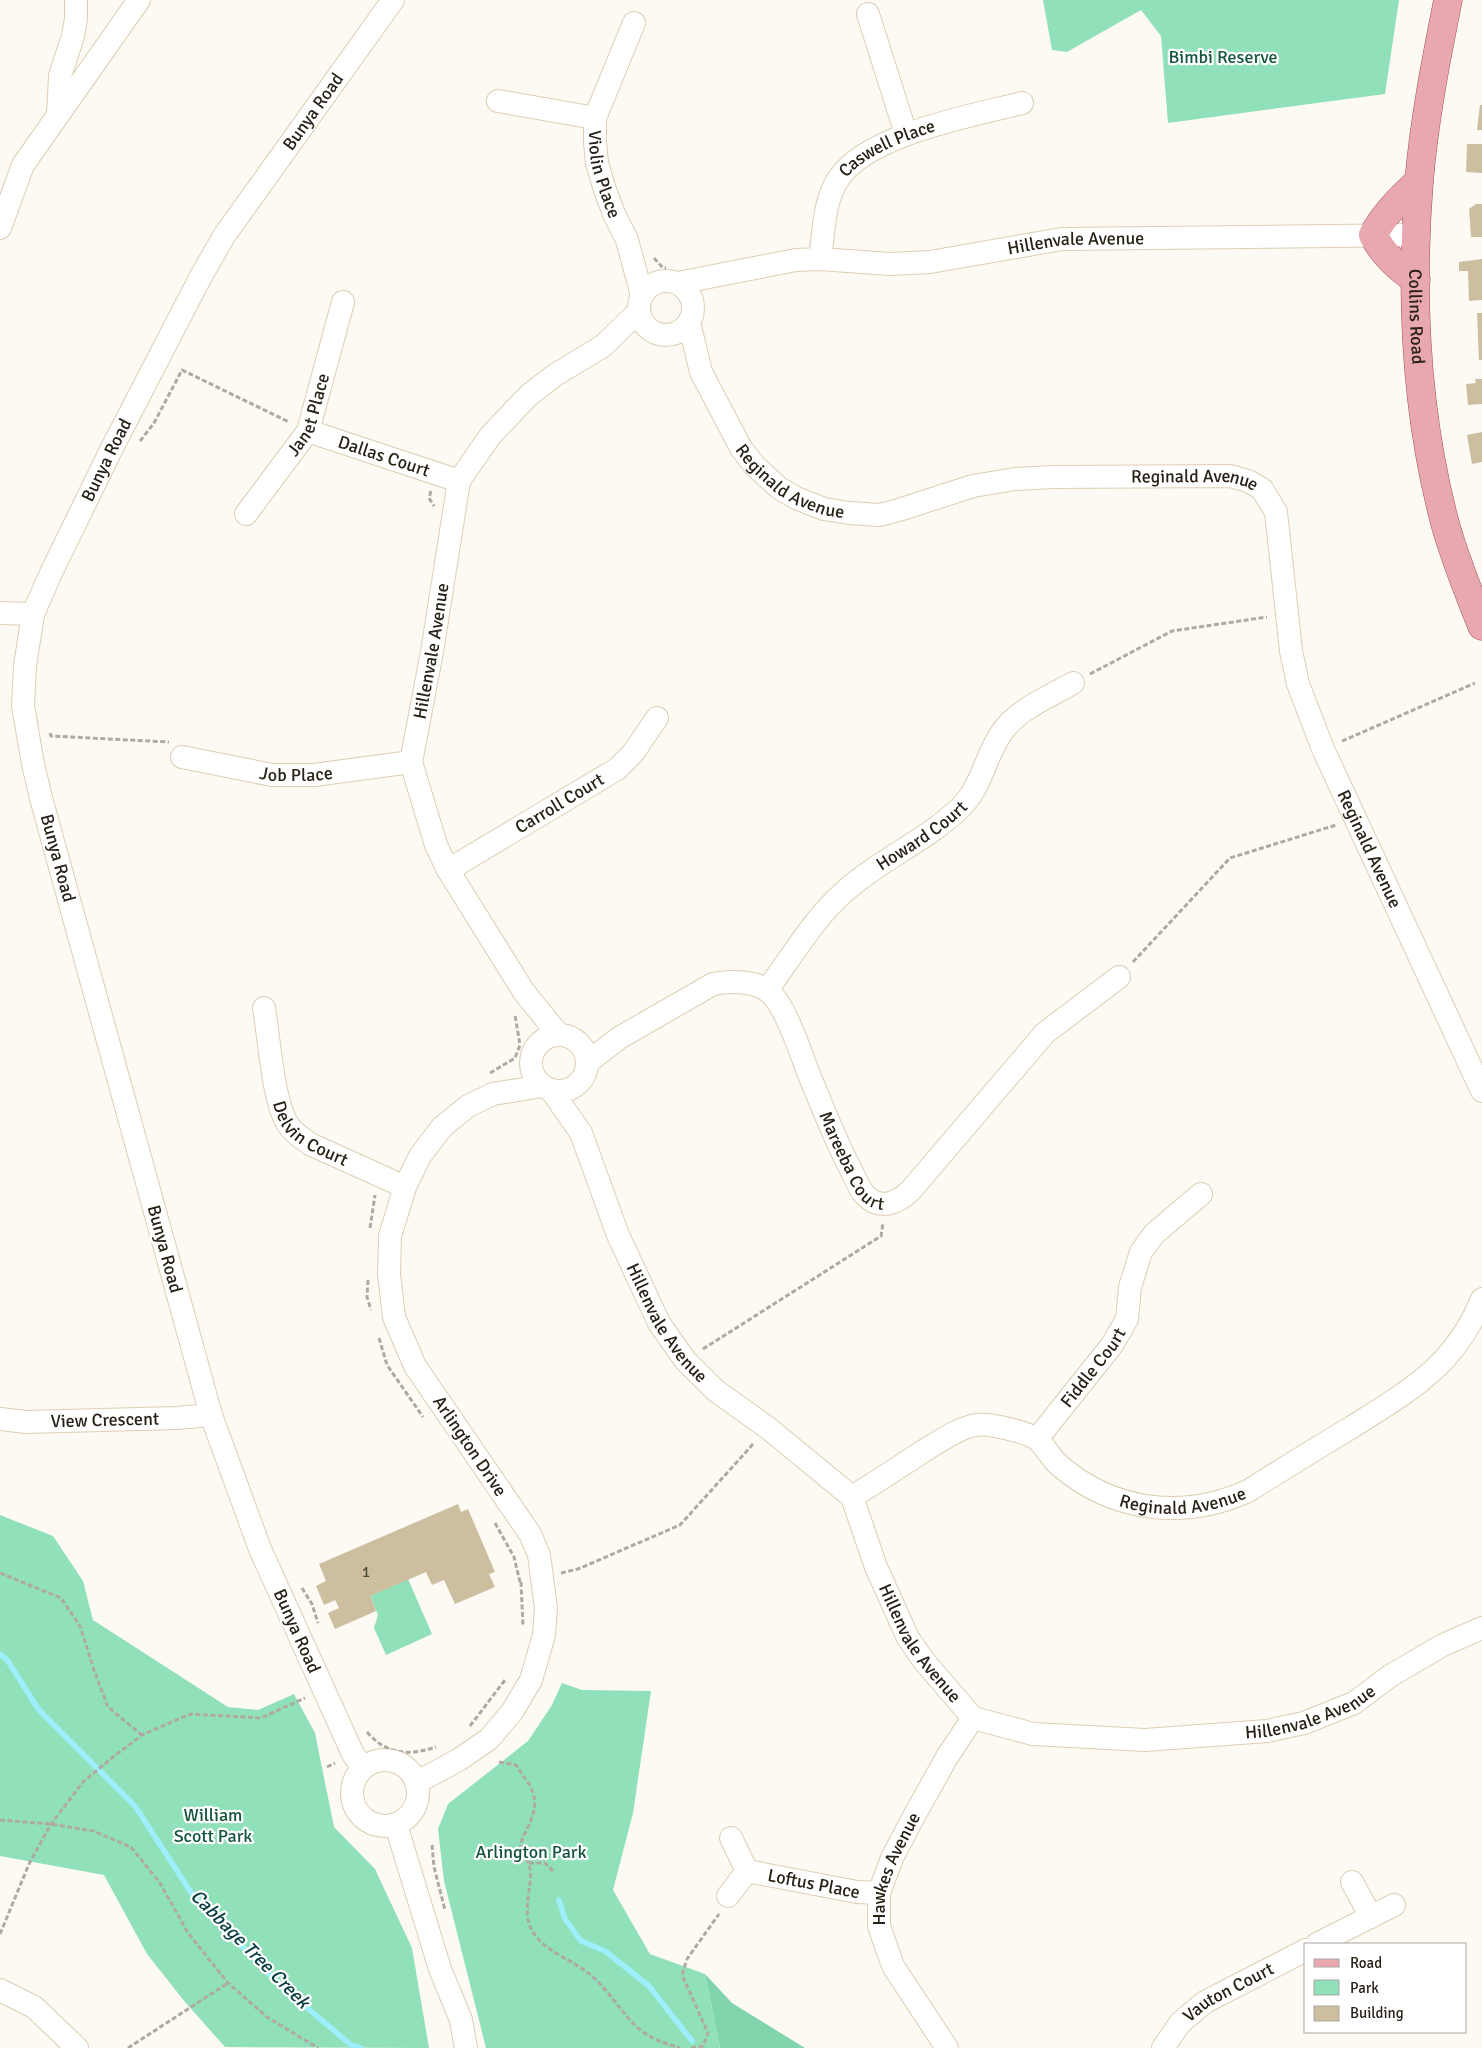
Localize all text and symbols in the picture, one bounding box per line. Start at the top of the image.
park label: Bimbi Reserve [1168,46,1278,68]
street label: Bunya Road [278,69,348,155]
street label: Caswell Place [834,115,938,181]
street label: Violin Place [584,130,626,221]
street label: Hillenvale Avenue [1006,227,1144,259]
street label: Collins Road [1404,269,1429,365]
street label: Janet Place [282,371,334,460]
street label: Bunya Road [77,415,136,505]
street label: Dallas Court [335,431,433,482]
street label: Reginald Avenue [731,440,846,523]
street label: Reginald Avenue [1131,465,1262,496]
street label: Hillenvale Avenue [408,582,454,721]
street label: Job Place [258,762,334,786]
street label: Carroll Court [511,768,608,838]
street label: Reginald Avenue [1332,786,1406,912]
street label: Howard Court [872,796,972,875]
street label: Bunya Road [36,812,80,904]
street label: Delvin Court [268,1098,352,1171]
street label: Mareeba Court [814,1108,885,1215]
street label: Bunya Road [143,1203,187,1295]
street label: Hillenvale Avenue [622,1260,712,1387]
street label: Fiddle Court [1056,1324,1131,1412]
street label: Arlington Drive [428,1392,512,1500]
street label: View Crescent [50,1407,159,1432]
street label: Reginald Avenue [1117,1482,1249,1519]
house number: 1 [362,1563,370,1581]
street label: Hillenvale Avenue [874,1580,966,1707]
street label: Bunya Road [269,1585,325,1677]
street label: Hillenvale Avenue [1244,1680,1380,1744]
park label: William Scott Park [174,1804,252,1847]
street label: Hawkes Avenue [868,1808,925,1926]
park label: Arlington Park [476,1841,586,1863]
street label: Loftus Place [766,1864,862,1903]
water label: Cabbage Tree Creek [185,1884,316,2015]
legend [1304,1943,1467,2033]
text: Road [1350,1954,1382,1972]
street label: Vauton Court [1178,1958,1277,2027]
text: Park [1350,1979,1379,1997]
text: Building [1350,2004,1404,2022]

